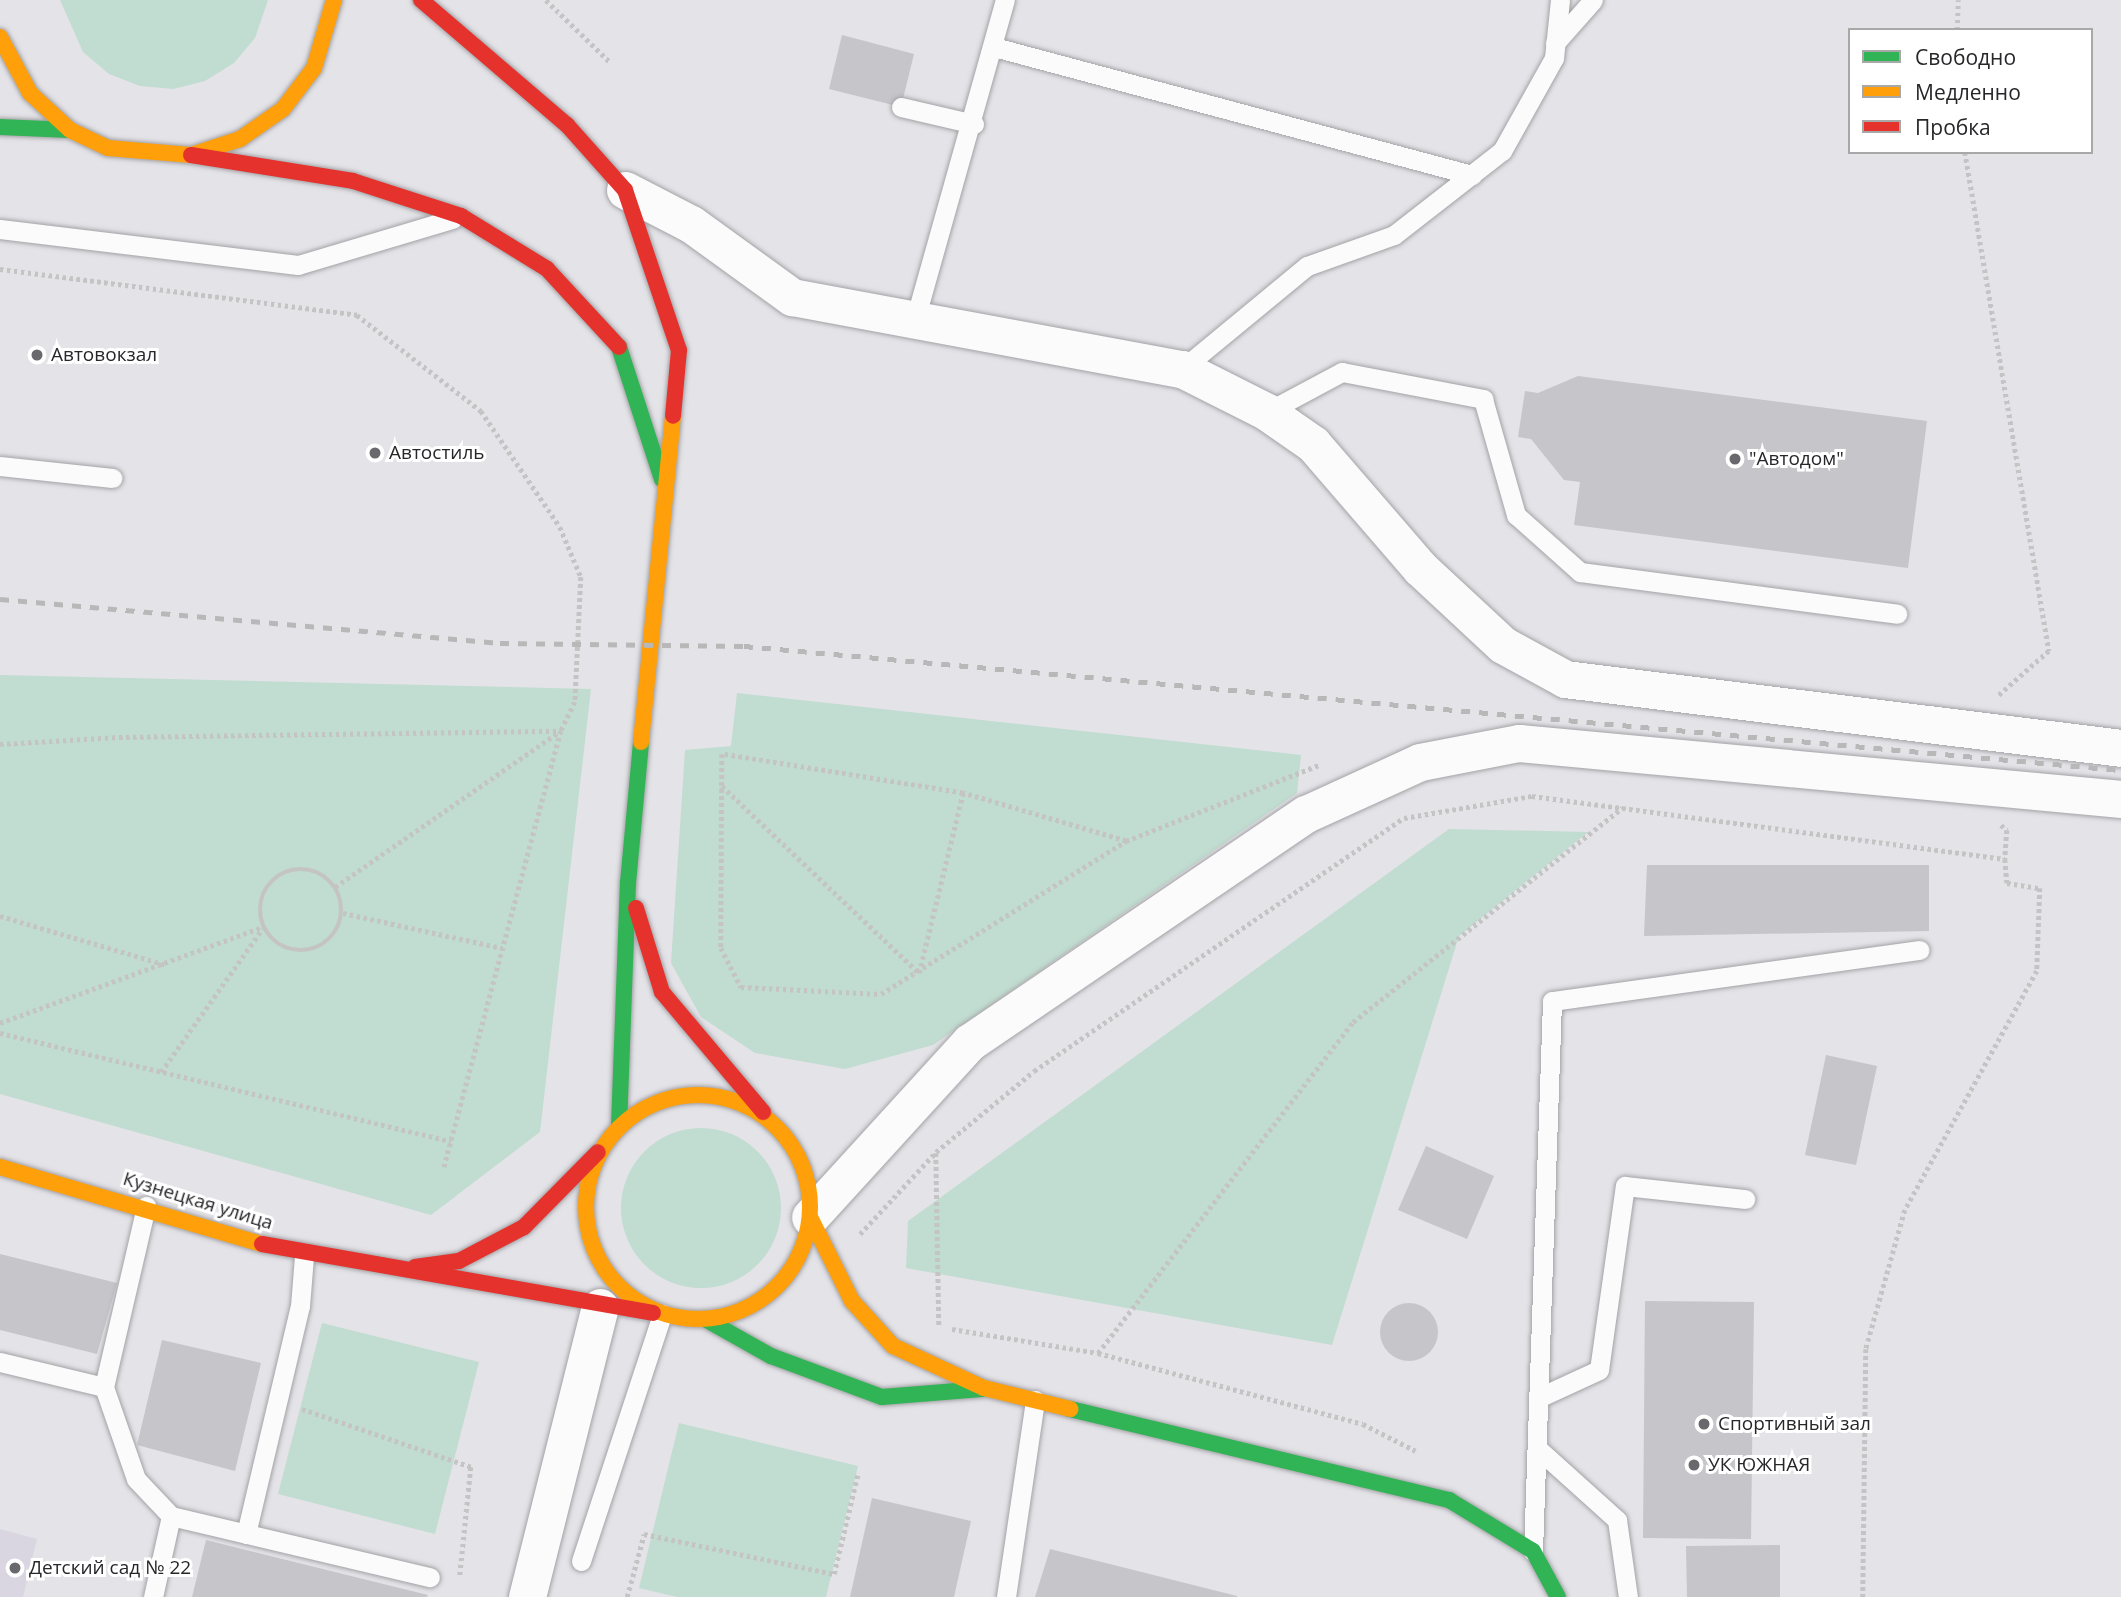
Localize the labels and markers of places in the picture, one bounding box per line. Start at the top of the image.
place label: Автовокзал [51,344,157,366]
marker: Автовокзал [29,347,45,363]
place label: Автостиль [389,442,485,464]
marker: Автостиль [367,445,383,461]
place label: "Автодом" [1749,448,1844,470]
marker: "Автодом" [1727,451,1743,467]
place label: Спортивный зал [1718,1413,1871,1435]
marker: Спортивный зал [1696,1416,1712,1432]
place label: УК ЮЖНАЯ [1708,1454,1810,1476]
marker: УК ЮЖНАЯ [1686,1457,1702,1473]
place label: Детский сад № 22 [29,1557,191,1579]
marker: Детский сад № 22 [7,1560,23,1576]

